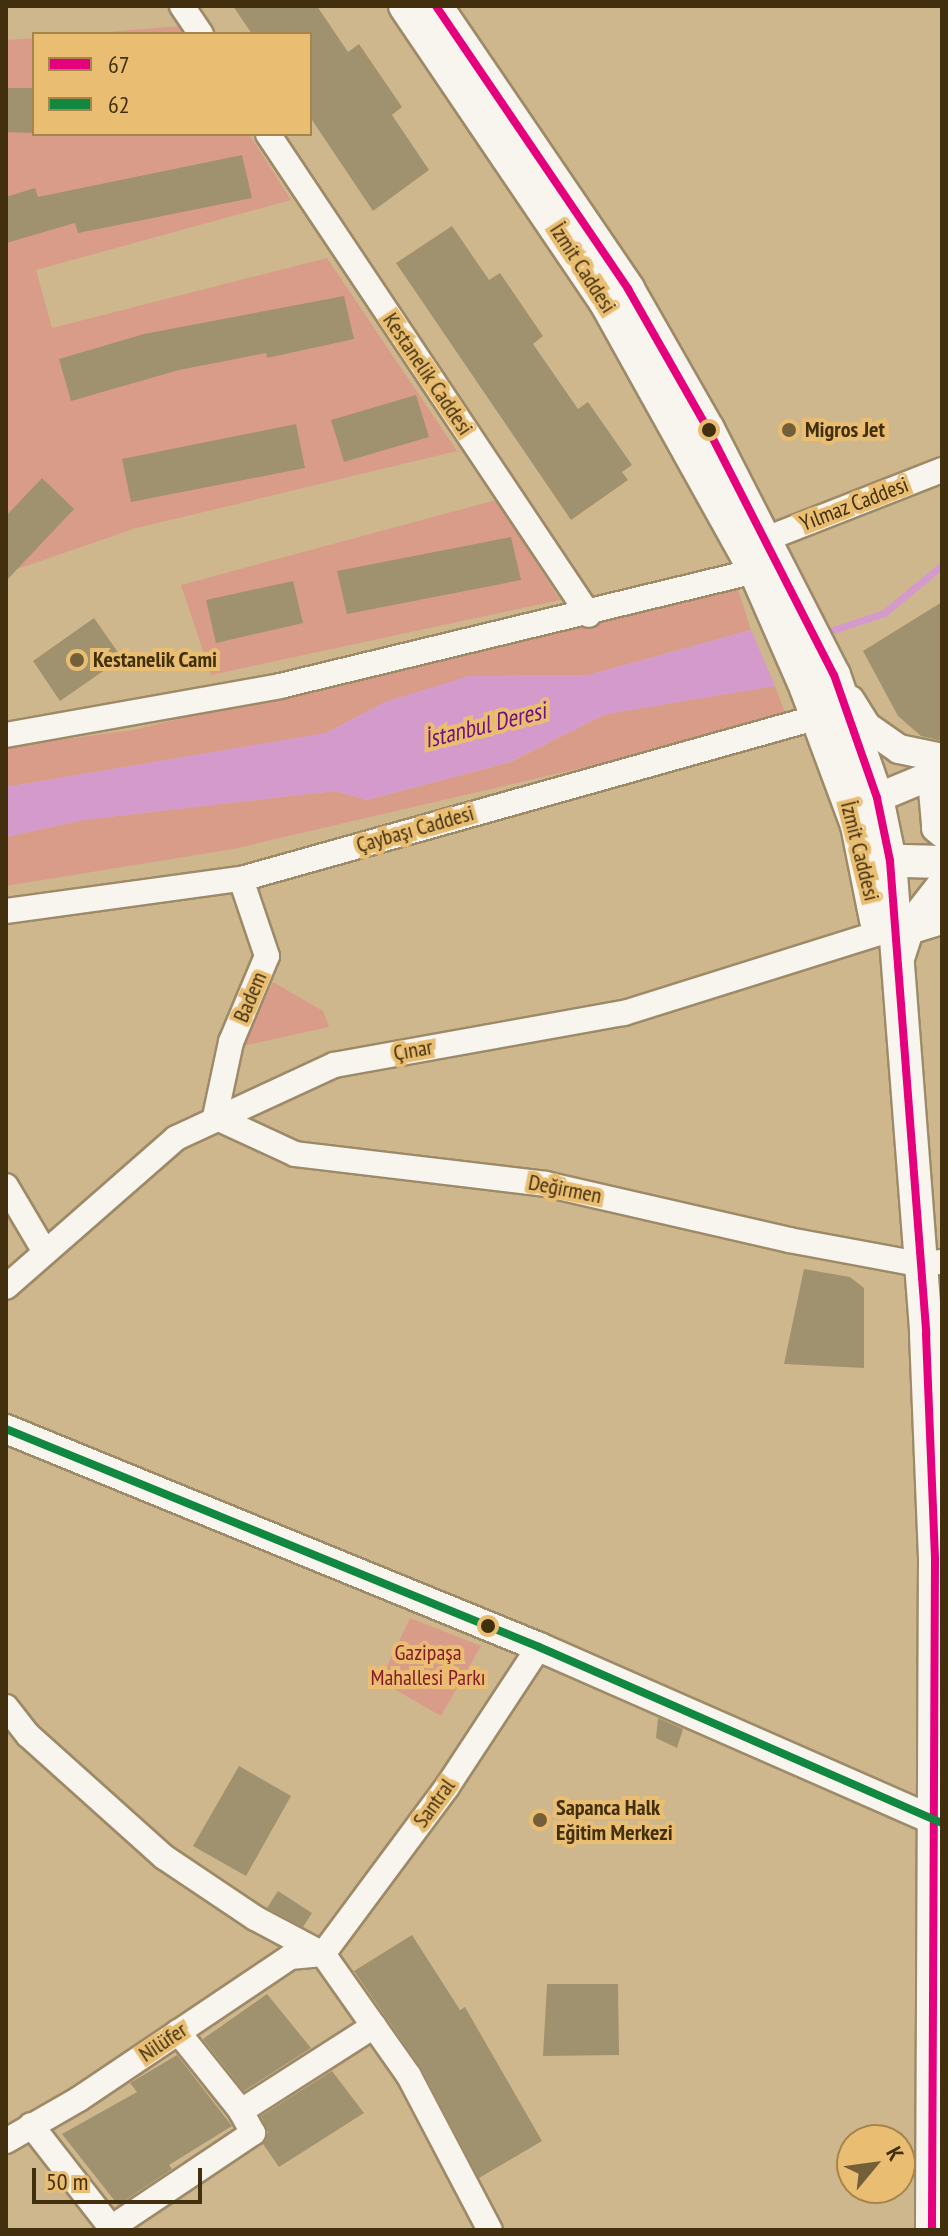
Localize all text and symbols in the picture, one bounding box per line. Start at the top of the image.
legend [32,32,312,136]
text: 67 [108,49,130,80]
text: 62 [108,89,130,120]
street label: İzmit Caddesi [544,218,622,318]
street label: Kestanelik Caddesi [377,308,479,440]
place label: Migros Jet [805,417,885,443]
marker: Migros Jet [780,421,798,439]
unlabelled marker [701,422,717,438]
street label: Yılmaz Caddesi [796,471,912,537]
place label: Kestanelik Cami [93,647,218,673]
marker: Kestanelik Cami [68,651,86,669]
water label: İstanbul Deresi [421,696,549,754]
street label: İzmit Caddesi [835,798,885,904]
street label: Çaybaşı Caddesi [353,800,477,858]
street label: Badem [228,968,272,1026]
street label: Çınar [391,1034,435,1066]
street label: Değirmen [526,1169,604,1209]
unlabelled marker [480,1618,496,1634]
park label: Gazipaşa Mahallesi Parkı [371,1639,485,1690]
street label: Santral [407,1773,461,1833]
place label: Sapanca Halk Eğitim Merkezi [556,1794,673,1846]
marker: Sapanca Halk Eğitim Merkezi [531,1811,549,1829]
street label: Nilüfer [134,2017,192,2067]
north arrow [836,2124,916,2204]
text: K [880,2142,910,2165]
scale bar [36,2152,206,2202]
text: 50 m [46,2166,88,2197]

